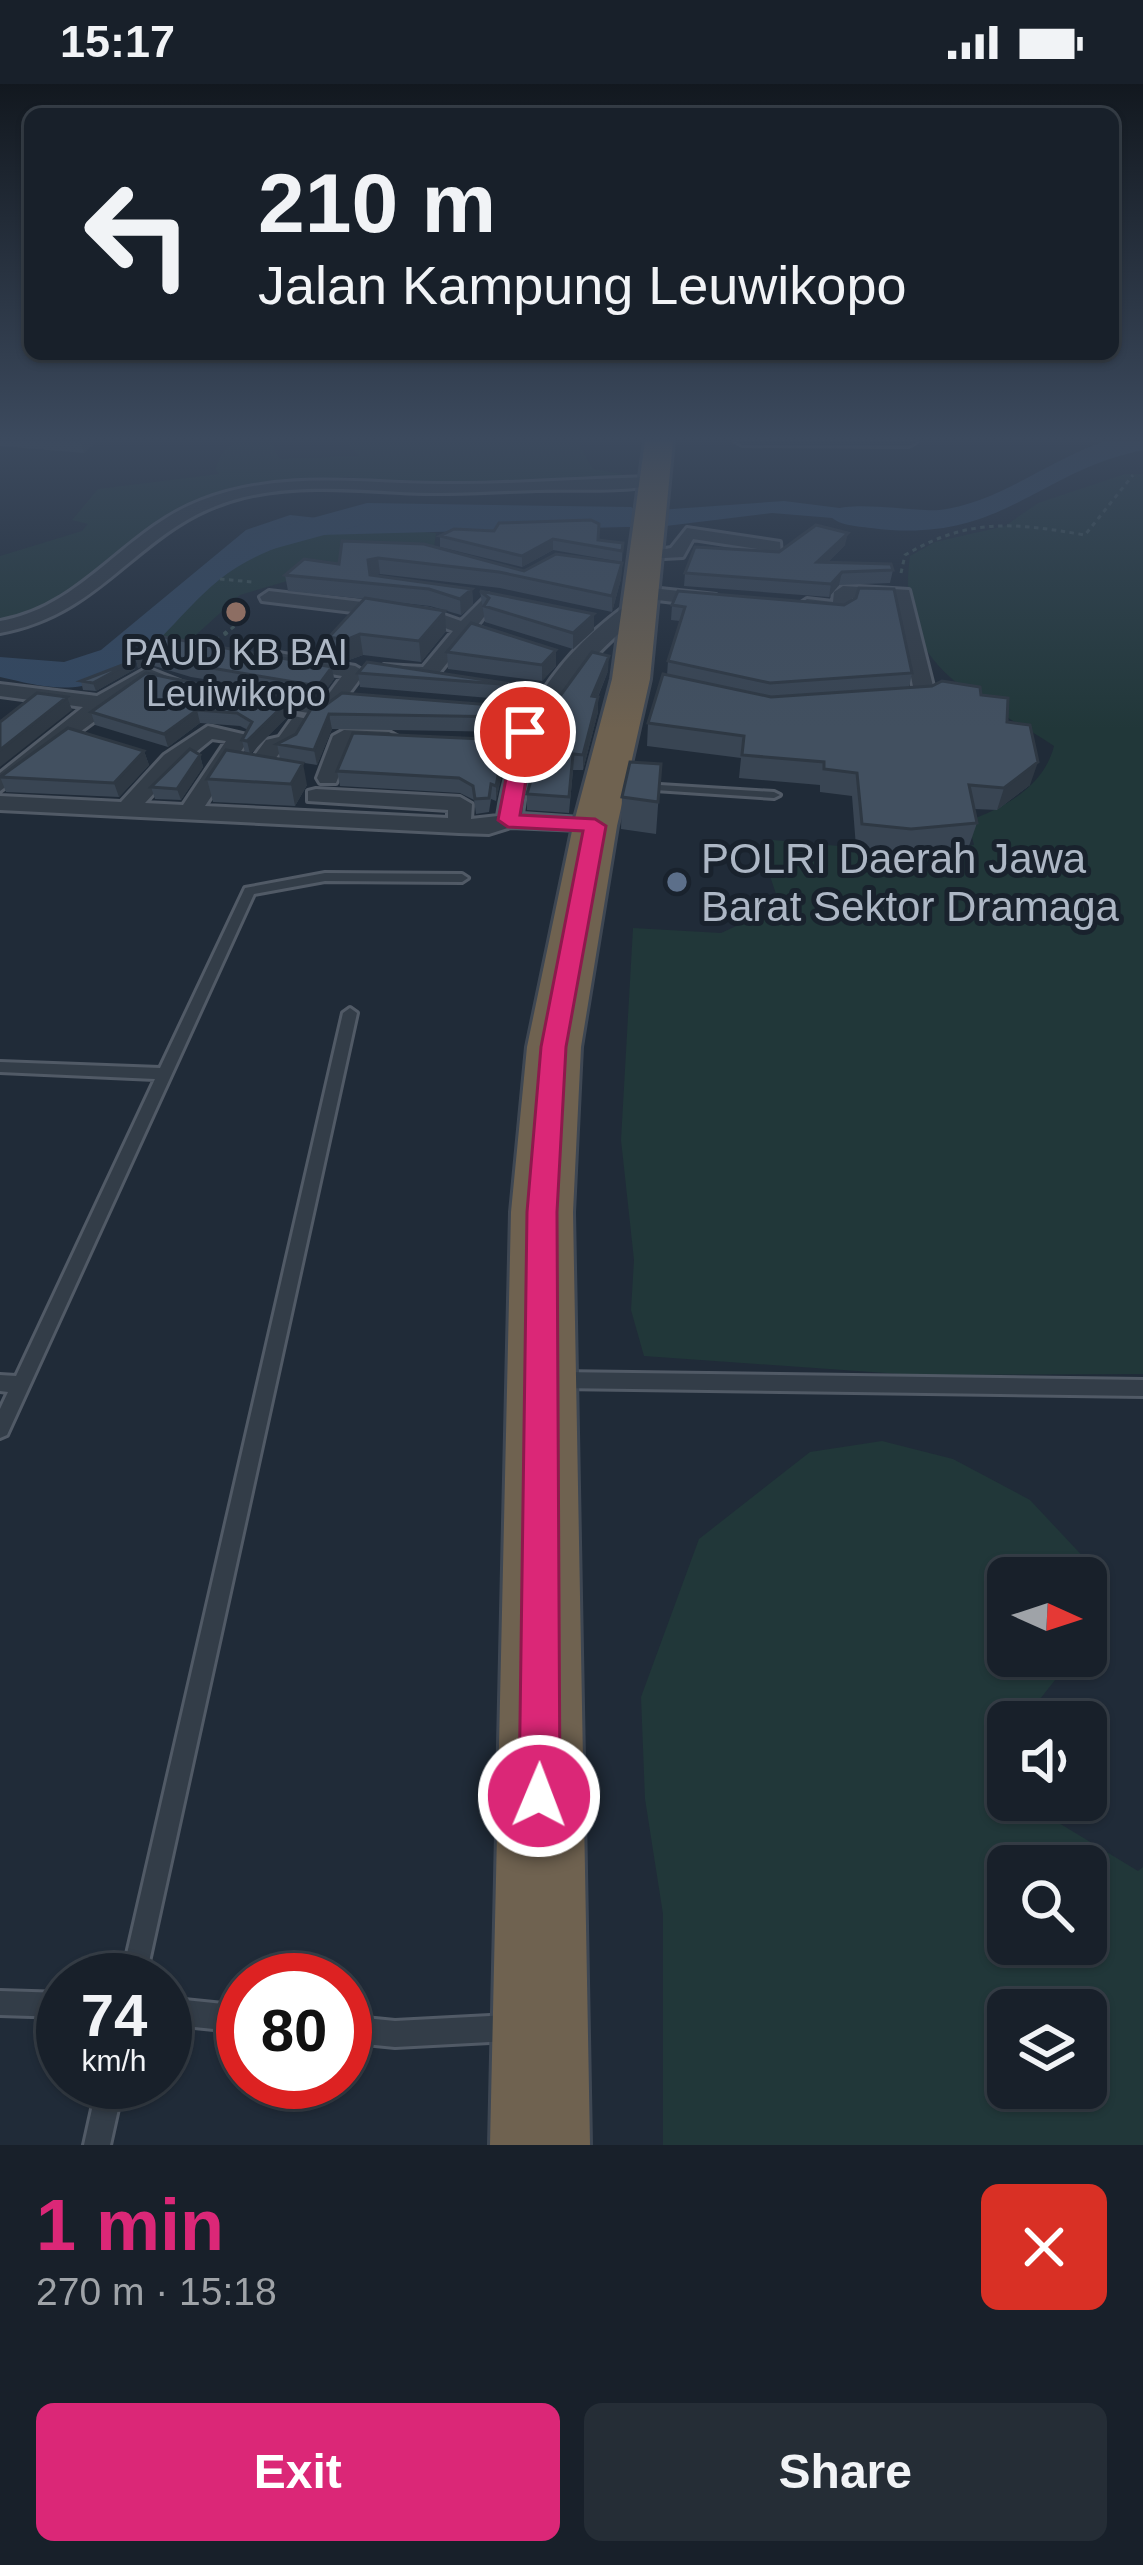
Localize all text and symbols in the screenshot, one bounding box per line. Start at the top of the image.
text: 15:17 [60,16,175,67]
icon: left [60,156,216,312]
text: 210 m [258,156,496,250]
text: Jalan Kampung Leuwikopo [258,255,906,315]
marker: PAUD KB BAI Leuiwikopo [223,599,249,625]
place label: PAUD KB BAI Leuiwikopo [124,632,348,714]
pin [474,681,576,783]
icon: arrive [492,699,558,765]
place label: POLRI Daerah Jawa Barat Sektor Dramaga [701,835,1119,930]
marker: POLRI Daerah Jawa Barat Sektor Dramaga [664,869,690,895]
north arrow [987,1557,1107,1677]
map controls [987,1557,1107,2109]
button: sound [987,1701,1107,1821]
position arrow [476,1733,602,1859]
button: search [987,1845,1107,1965]
speed limit sign: 80 [216,1953,372,2109]
text: 74 [81,1982,147,2049]
button: layers [987,1989,1107,2109]
text: km/h [81,2044,147,2077]
button: close [981,2184,1107,2310]
text: 1 min [36,2185,224,2265]
text: 270 m · 15:18 [36,2270,277,2313]
button: Exit [36,2403,560,2541]
button: Share [584,2403,1107,2541]

